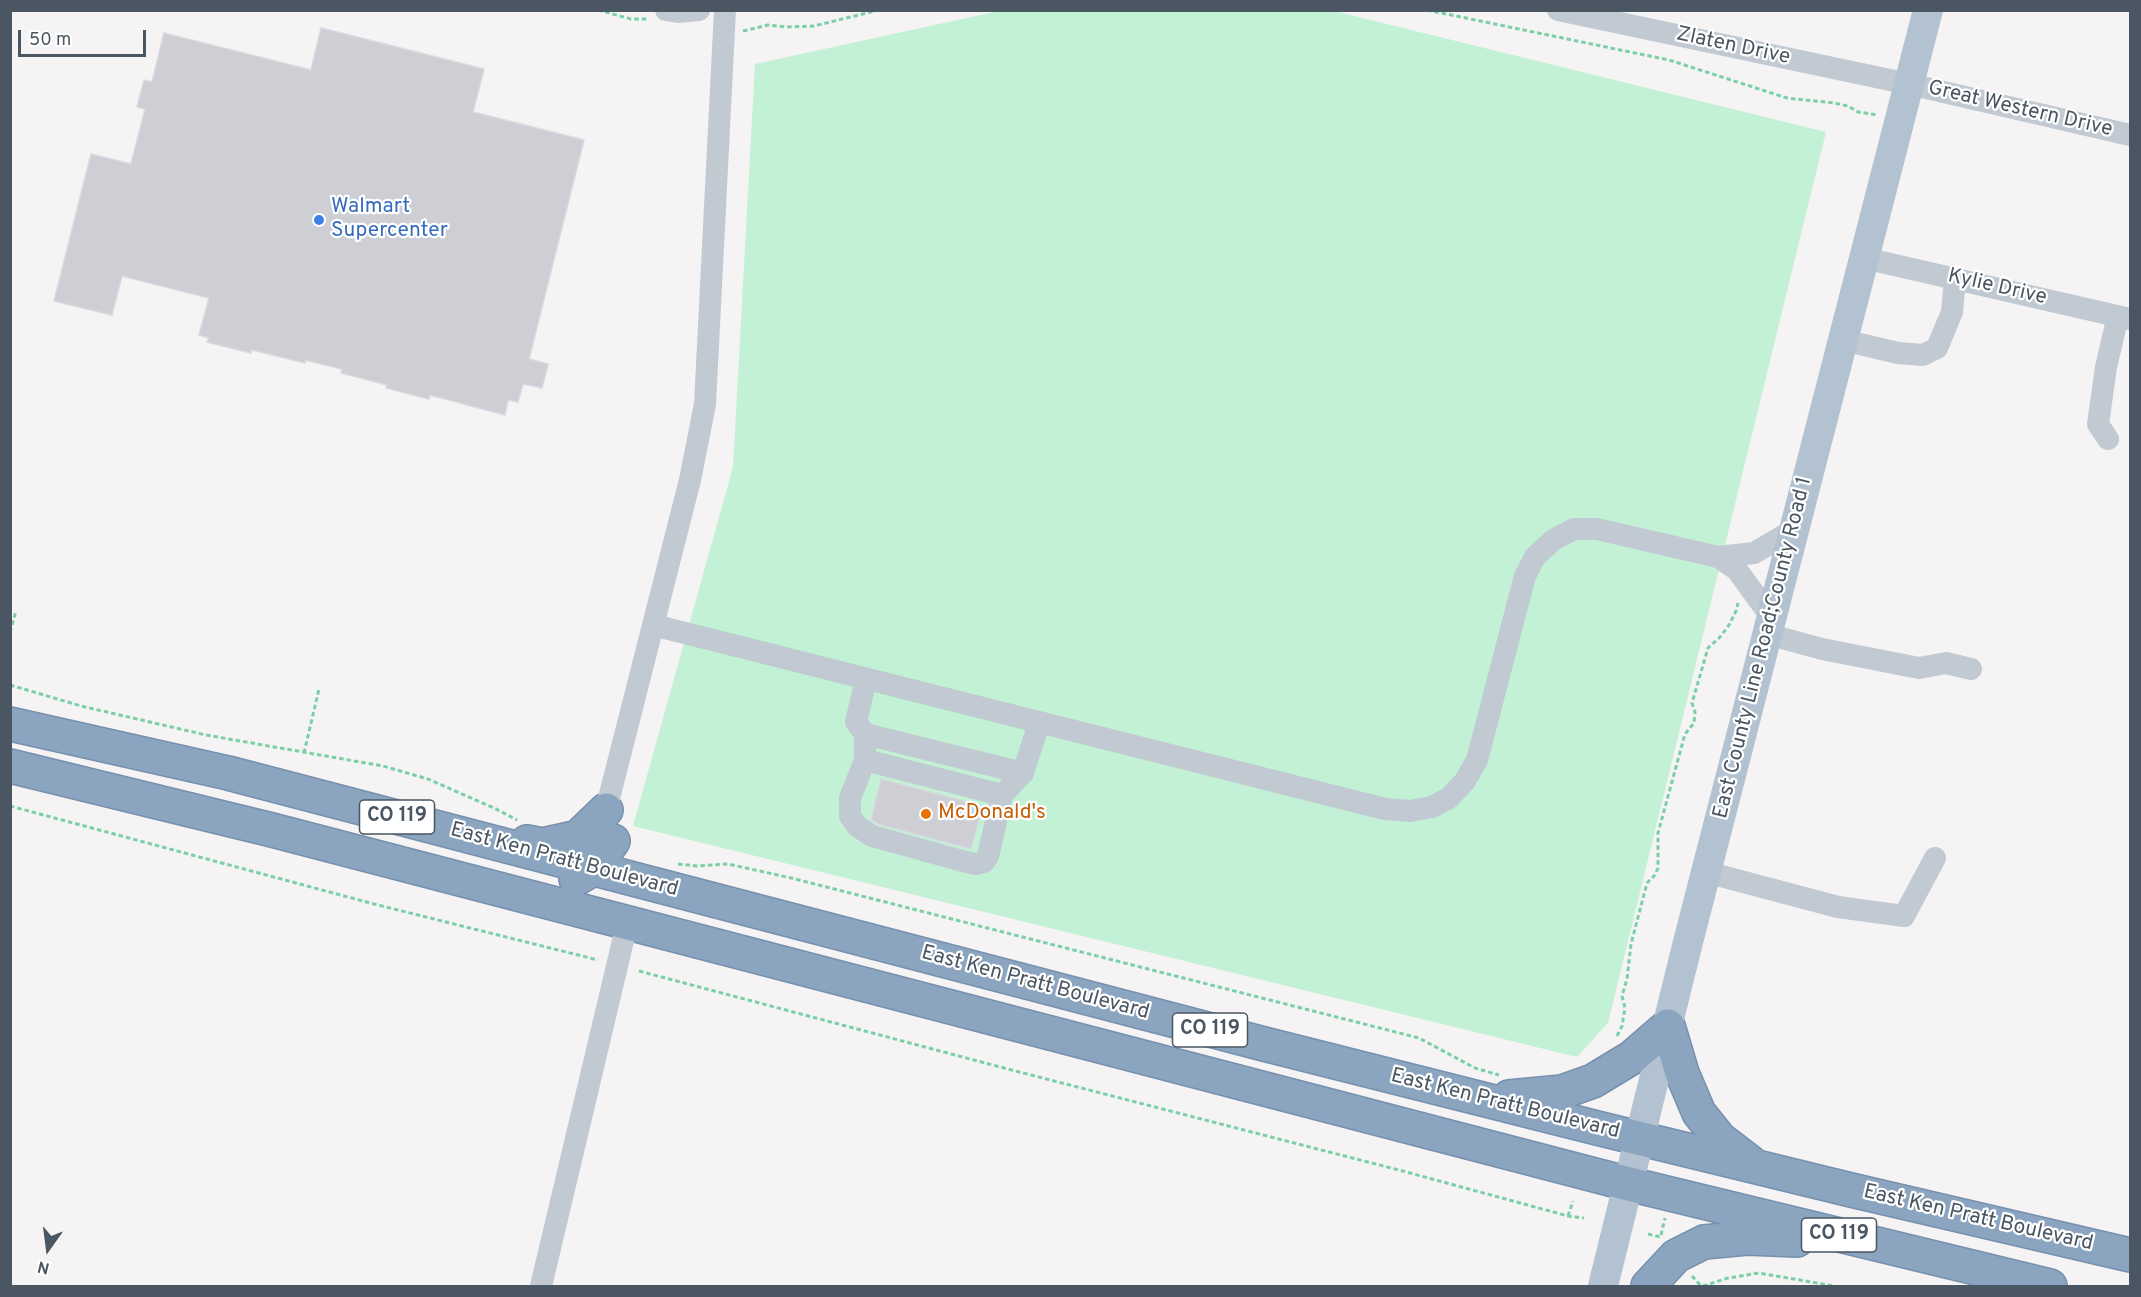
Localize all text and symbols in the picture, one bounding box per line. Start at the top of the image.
scale bar [21,18,148,56]
street label: Zlaten Drive [1674,23,1792,71]
text: 50 m [29,29,71,52]
street label: Great Western Drive [1925,77,2115,143]
place label: Walmart Supercenter [331,195,448,245]
marker: Walmart Supercenter [312,213,326,227]
street label: Kylie Drive [1945,264,2049,312]
street label: East County Line Road;County Road 1 [1709,475,1819,821]
road number: CO 119 [360,800,434,834]
place label: McDonald's [938,801,1046,827]
marker: McDonald's [919,807,933,821]
street label: East Ken Pratt Boulevard [447,818,681,904]
street label: East Ken Pratt Boulevard [918,941,1152,1027]
road number: CO 119 [1172,1013,1248,1047]
street label: East Ken Pratt Boulevard [1388,1064,1622,1146]
street label: East Ken Pratt Boulevard [1861,1180,2095,1258]
road number: CO 119 [1802,1218,1876,1252]
north arrow [18,1219,78,1279]
text: N [36,1255,52,1278]

